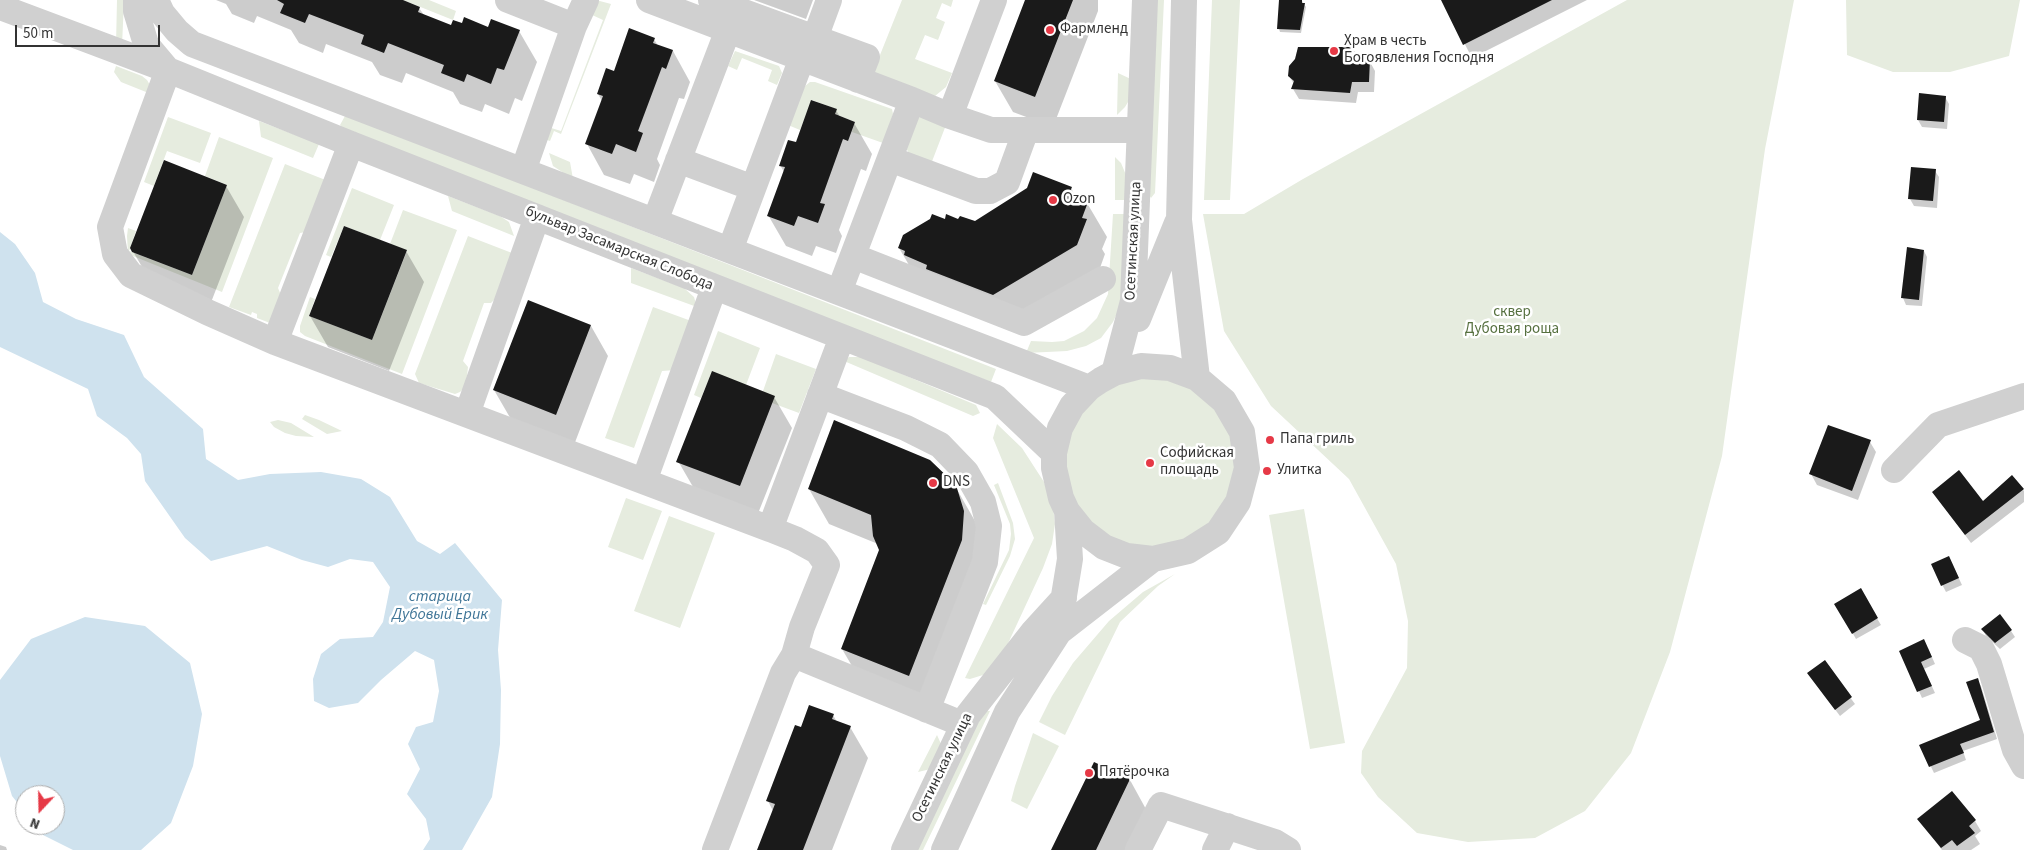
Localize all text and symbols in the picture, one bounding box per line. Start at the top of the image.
scale bar [18,15,162,47]
place label: Фармленд [1060,21,1128,39]
text: 50 m [23,23,53,44]
marker: Фармленд [1044,24,1056,36]
place label: Храм в честь Богоявления Господня [1344,33,1494,68]
marker: Храм в честь Богоявления Господня [1328,45,1340,57]
street label: Осетинская улица [1122,181,1146,301]
place label: Ozon [1063,191,1095,209]
marker: Ozon [1047,194,1059,206]
street label: бульвар Засамарская Слобода [522,203,716,295]
park label: сквер Дубовая роща [1465,304,1559,339]
place label: Папа гриль [1280,431,1354,449]
marker: Папа гриль [1264,434,1276,446]
place label: Софийская площадь [1160,445,1234,480]
marker: Софийская площадь [1144,457,1156,469]
place label: Улитка [1277,462,1322,480]
marker: Улитка [1261,465,1273,477]
place label: DNS [943,474,970,492]
marker: DNS [927,477,939,489]
water label: старица Дубовый Ерик [392,587,488,625]
street label: Осетинская улица [909,710,977,826]
place label: Пятёрочка [1099,764,1170,782]
marker: Пятёрочка [1083,767,1095,779]
north arrow [15,785,65,835]
text: N [27,812,43,834]

